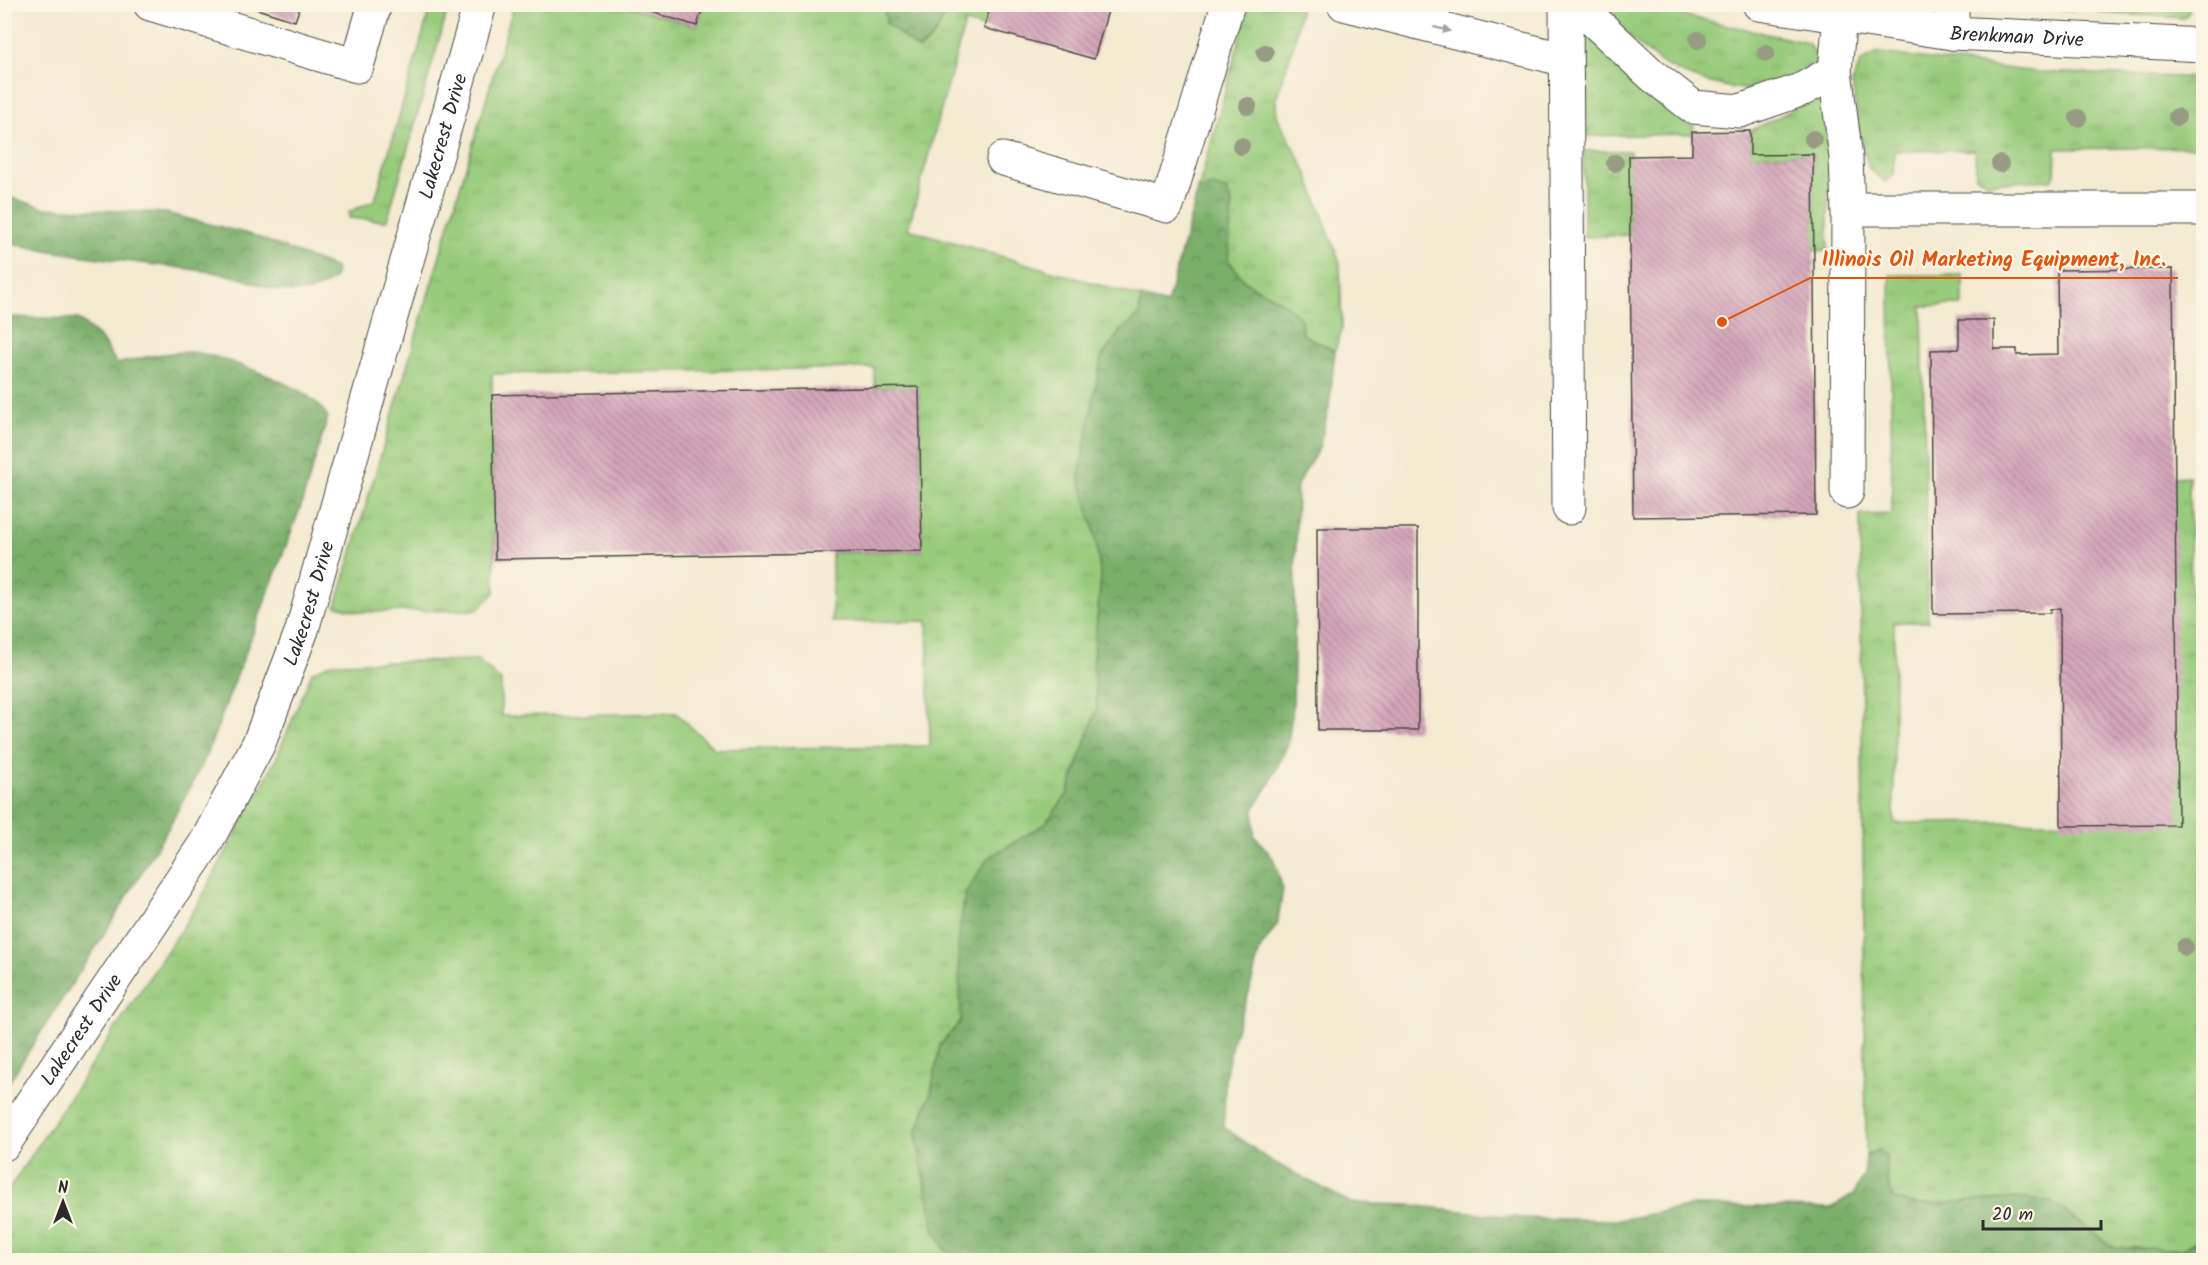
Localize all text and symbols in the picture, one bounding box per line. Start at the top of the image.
street label: Brenkman Drive [1949,19,2084,57]
one-way arrow [1432,24,1451,34]
street label: Lakecrest Drive [411,70,477,203]
callout: Illinois Oil Marketing Equipment, Inc. [1810,239,2178,278]
text: Illinois Oil Marketing Equipment, Inc. [1822,244,2166,277]
street label: Lakecrest Drive [276,538,345,671]
street label: Lakecrest Drive [33,968,132,1093]
north arrow [33,1172,93,1232]
text: N [58,1176,68,1201]
scale bar [1983,1193,2102,1231]
text: 20 m [1992,1201,2033,1230]

